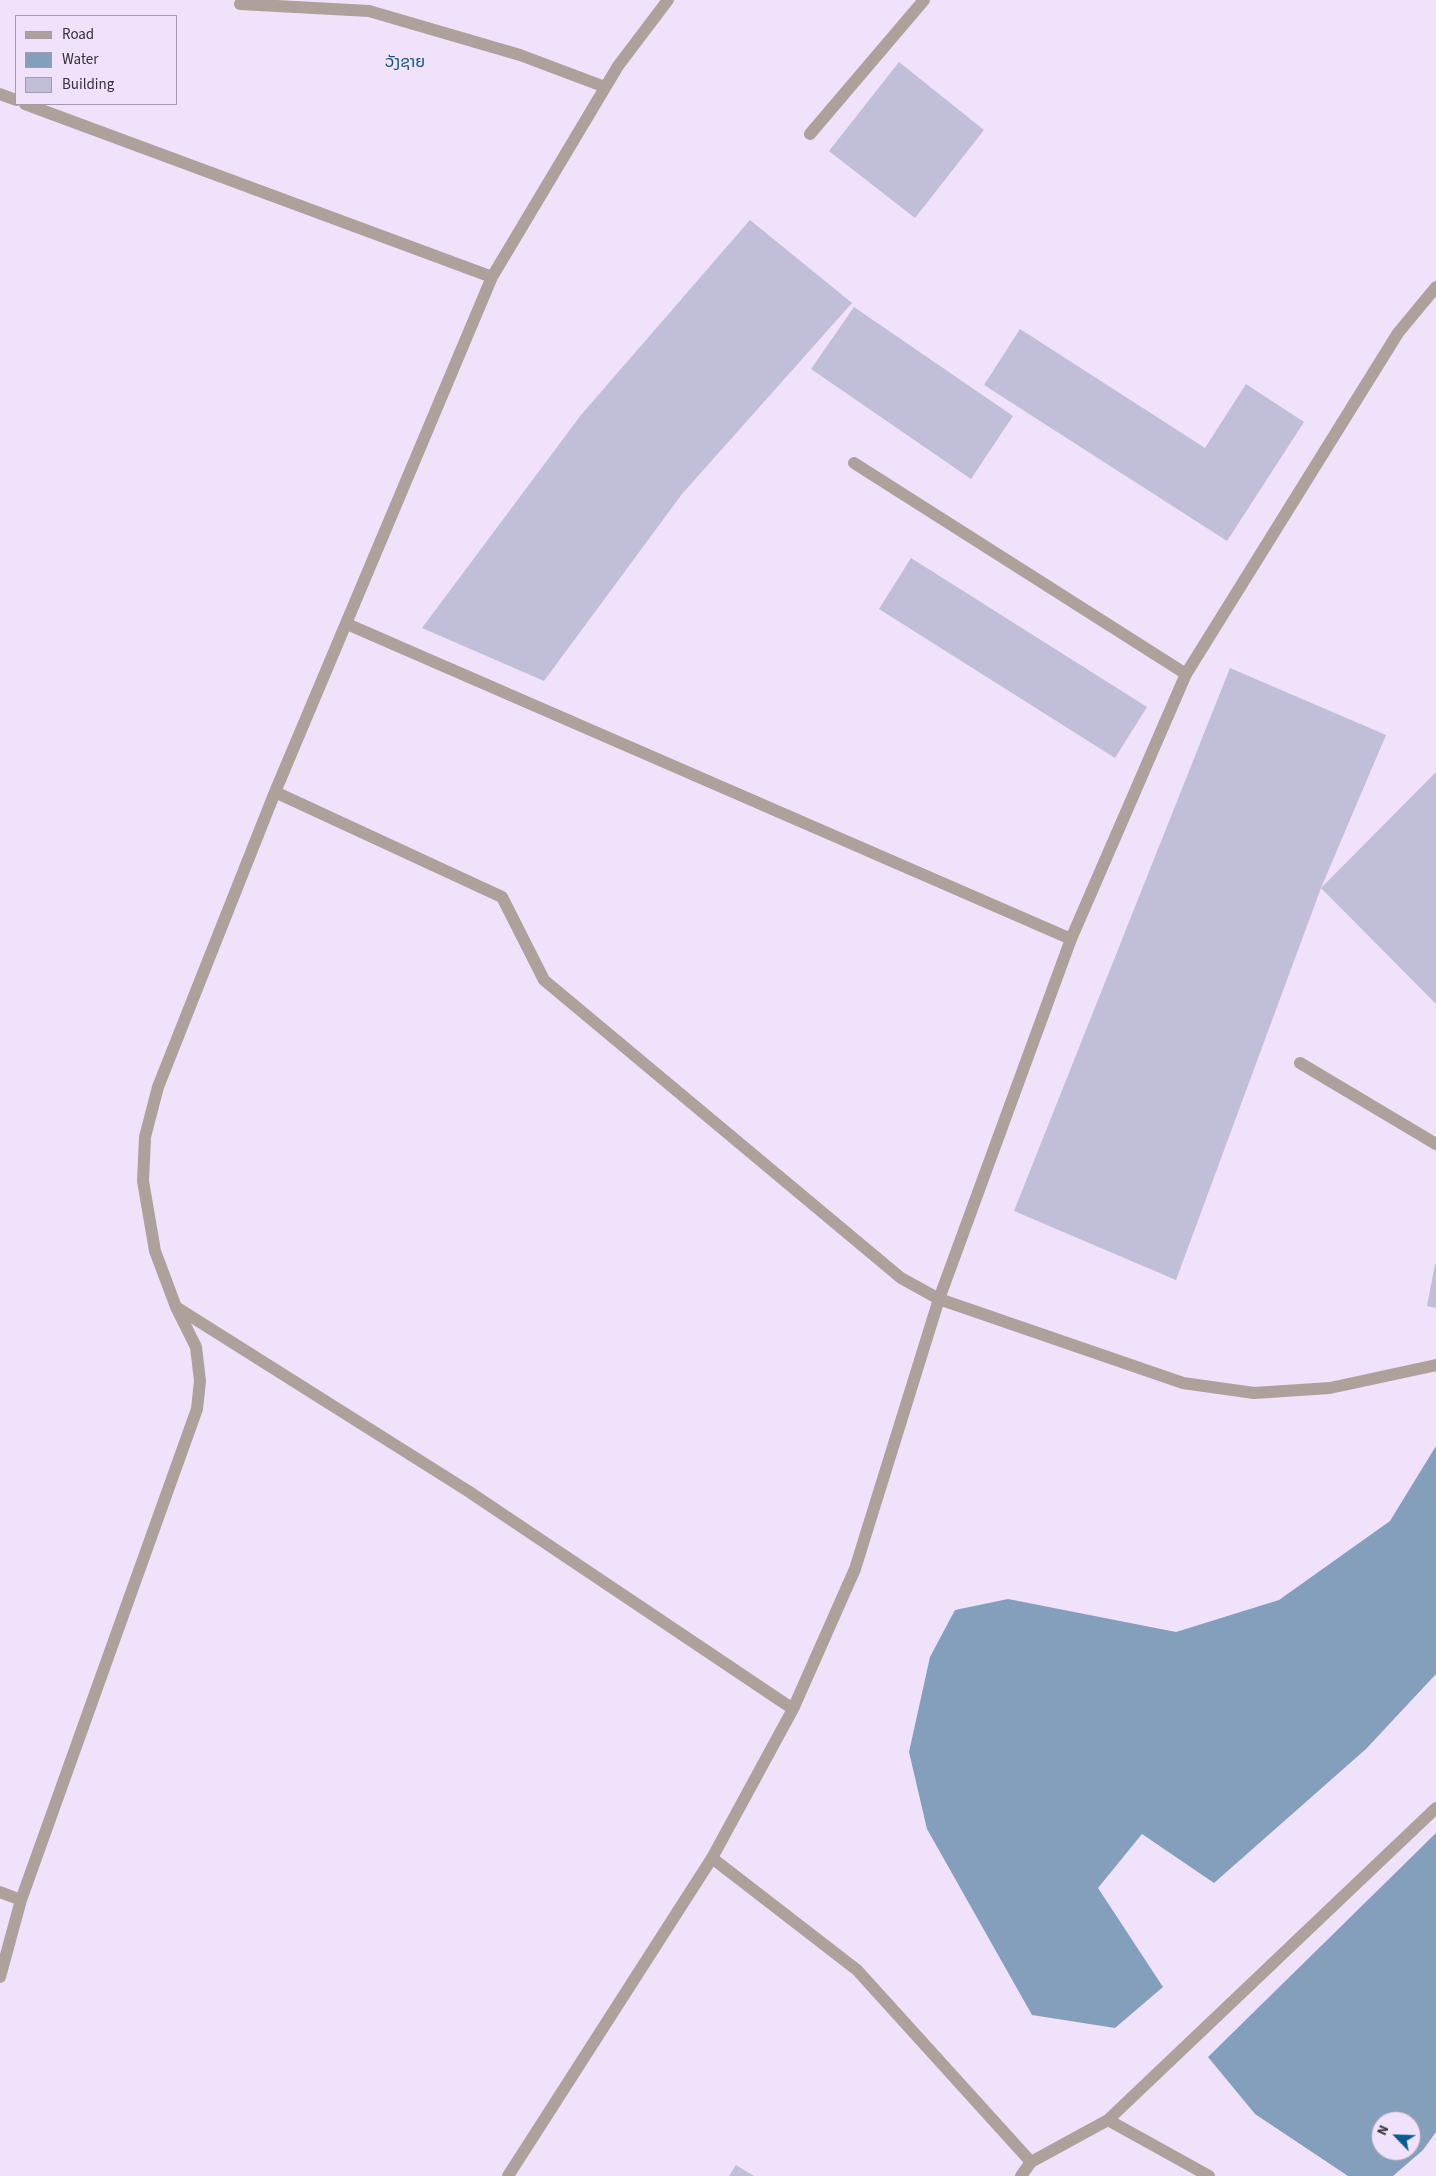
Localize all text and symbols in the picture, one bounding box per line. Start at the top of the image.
legend [15,15,178,105]
text: Road [62,24,94,45]
text: Water [62,49,98,70]
district label: ວັງຊາຍ [385,53,425,73]
text: Building [62,74,114,95]
north arrow [1371,2111,1421,2161]
text: N [1372,2122,1394,2139]

